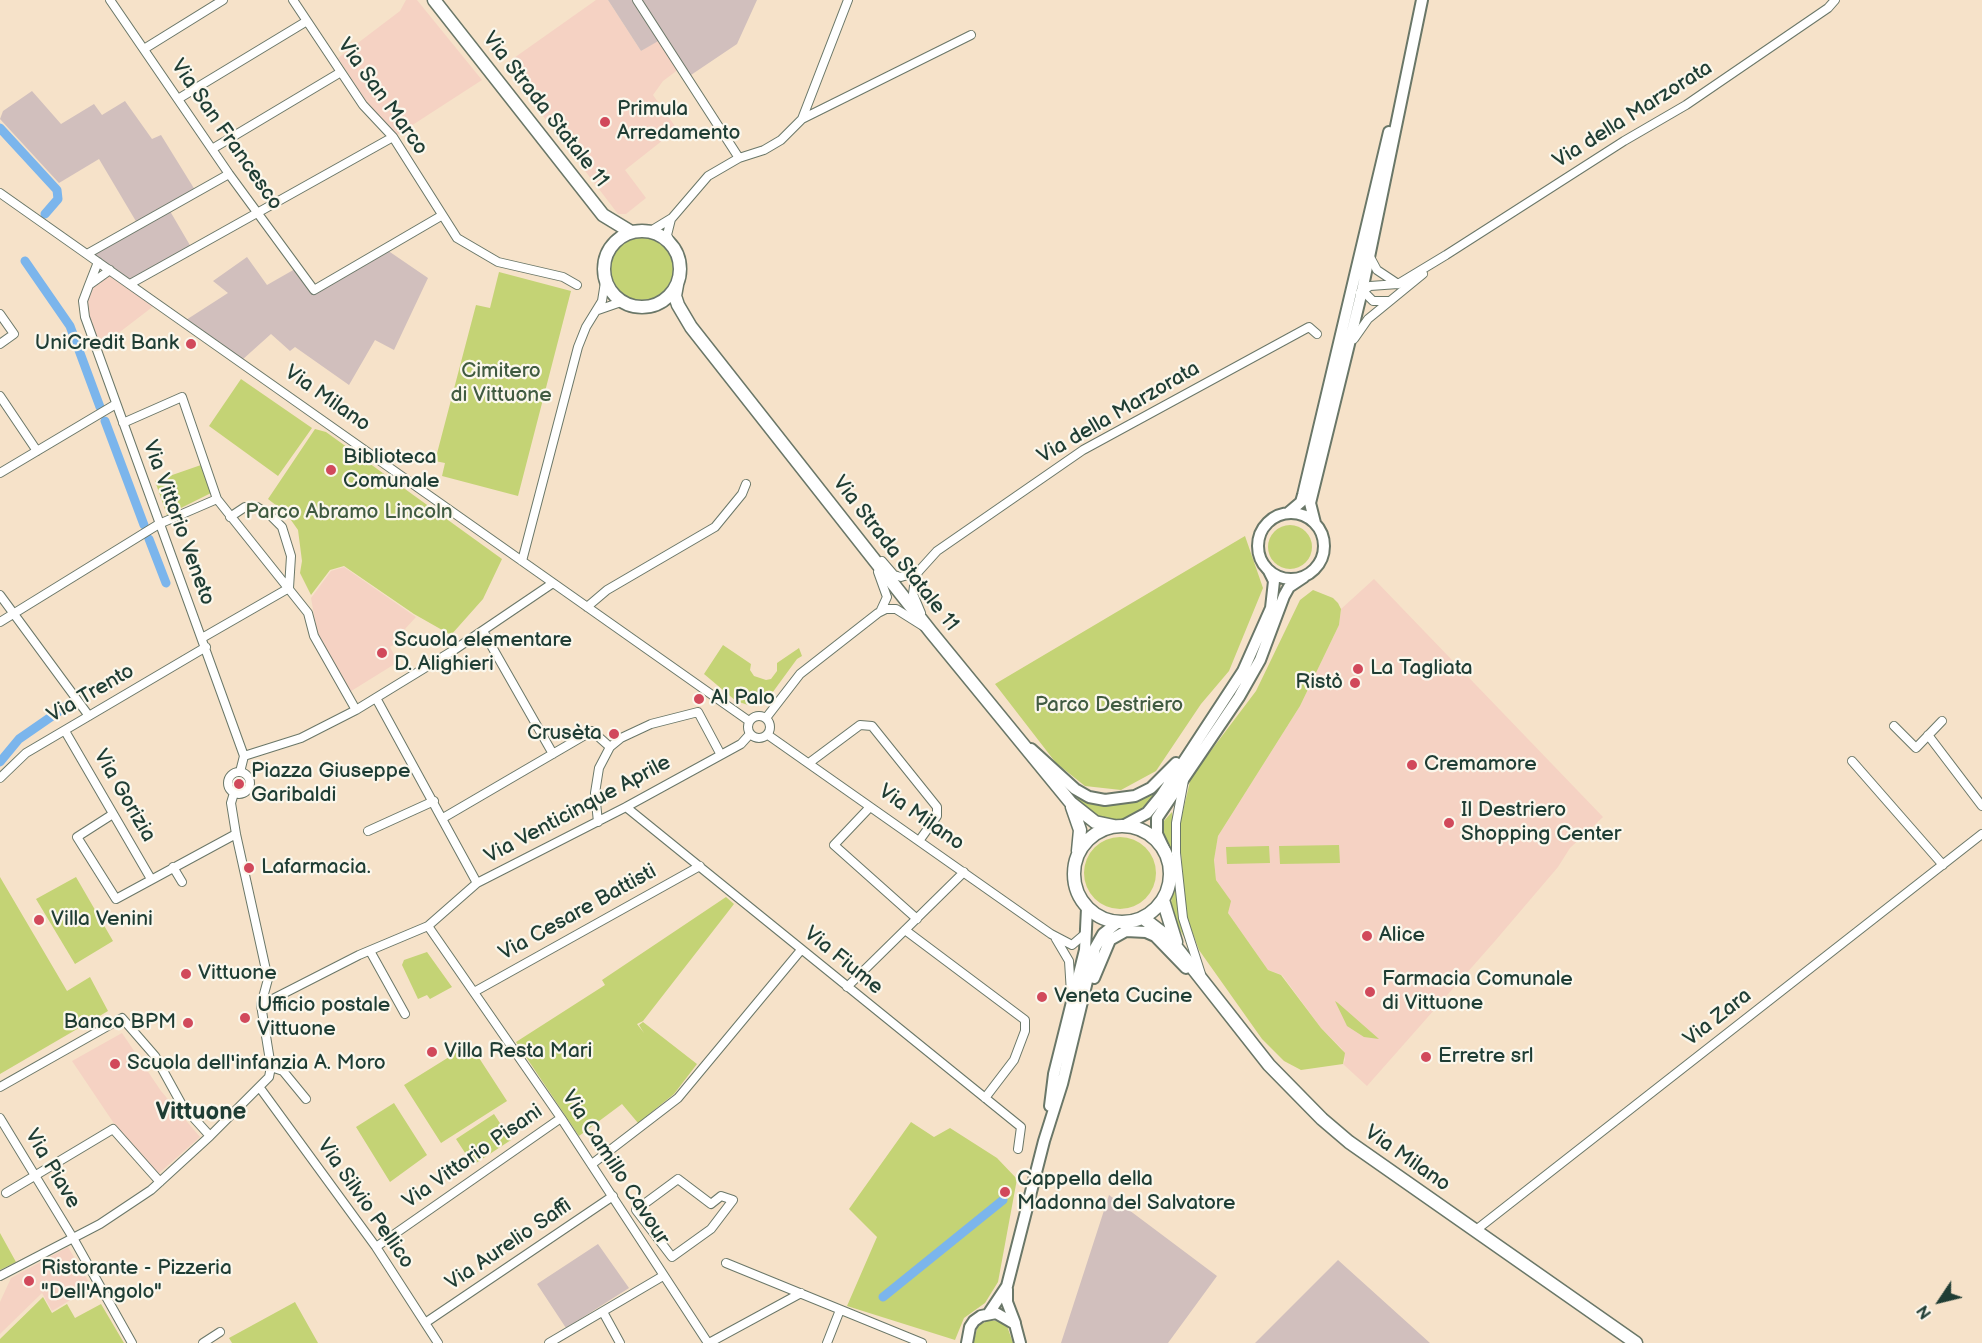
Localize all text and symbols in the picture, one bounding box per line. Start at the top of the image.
street label: Via Strada Statale 11 [477,27,613,193]
street label: Via San Marco [331,34,433,160]
street label: Via San Francesco [165,55,287,215]
street label: Via della Marzorata [1549,56,1717,174]
place label: Primula Arredamento [617,97,740,147]
marker: Primula Arredamento [598,115,612,129]
place label: UniCredit Bank [35,331,179,357]
marker: UniCredit Bank [184,337,198,351]
street label: Via della Marzorata [1033,356,1205,470]
park label: Cimitero di Vittuone [450,359,552,409]
street label: Via Milano [279,360,375,438]
street label: Via Vittorio Veneto [136,437,220,609]
place label: Biblioteca Comunale [343,445,440,495]
marker: Biblioteca Comunale [324,463,338,477]
street label: Via Strada Statale 11 [827,471,963,637]
park label: Parco Abramo Lincoln [245,500,453,526]
place label: Scuola elementare D. Alighieri [394,628,572,678]
marker: Scuola elementare D. Alighieri [375,646,389,660]
place label: La Tagliata [1370,656,1473,682]
street label: Via Trento [43,659,139,729]
marker: La Tagliata [1351,662,1365,676]
place label: Ristò [1295,670,1343,696]
marker: Ristò [1348,676,1362,690]
place label: Al Palo [711,686,775,712]
marker: Al Palo [692,692,706,706]
park label: Parco Destriero [1035,693,1183,719]
place label: Crusèta [527,721,602,747]
marker: Crusèta [607,727,621,741]
street label: Via Gorizia [87,745,161,847]
street label: Via Venticinque Aprile [481,750,675,870]
place label: Cremamore [1424,752,1537,778]
marker: Cremamore [1405,758,1419,772]
place label: Piazza Giuseppe Garibaldi [251,759,410,809]
marker: Piazza Giuseppe Garibaldi [232,777,246,791]
street label: Via Milano [873,779,969,857]
place label: Il Destriero Shopping Center [1461,798,1621,848]
marker: Il Destriero Shopping Center [1442,816,1456,830]
place label: Lafarmacia. [261,855,371,881]
street label: Via Cesare Battisti [495,859,661,967]
marker: Lafarmacia. [242,861,256,875]
place label: Villa Venini [51,907,153,933]
marker: Villa Venini [32,913,46,927]
street label: Via Fiume [798,922,888,1000]
place label: Alice [1379,923,1425,949]
marker: Alice [1360,929,1374,943]
place label: Vittuone [198,961,277,987]
marker: Vittuone [179,967,193,981]
place label: Farmacia Comunale di Vittuone [1382,967,1573,1017]
place label: Veneta Cucine [1054,984,1192,1010]
street label: Via Zara [1679,984,1757,1052]
marker: Farmacia Comunale di Vittuone [1363,985,1377,999]
marker: Veneta Cucine [1035,990,1049,1004]
place label: Ufficio postale Vittuone [257,993,390,1043]
place label: Banco BPM [63,1010,176,1036]
marker: Ufficio postale Vittuone [238,1011,252,1025]
marker: Banco BPM [181,1016,195,1030]
place label: Villa Resta Mari [444,1039,592,1065]
place label: Erretre srl [1438,1044,1533,1070]
marker: Villa Resta Mari [425,1045,439,1059]
marker: Erretre srl [1419,1050,1433,1064]
place label: Scuola dell'infanzia A. Moro [127,1051,386,1077]
marker: Scuola dell'infanzia A. Moro [108,1057,122,1071]
street label: Via Camillo Cavour [556,1086,674,1250]
district label: Vittuone [156,1099,246,1127]
street label: Via Vittorio Pisani [398,1099,548,1215]
street label: Via Milano [1359,1120,1455,1198]
street label: Via Piave [19,1125,85,1213]
street label: Via Silvio Pellico [311,1134,419,1274]
place label: Cappella della Madonna del Salvatore [1017,1167,1235,1217]
marker: Cappella della Madonna del Salvatore [998,1185,1012,1199]
street label: Via Aurelio Saffi [441,1194,577,1296]
place label: Ristorante - Pizzeria "Dell'Angolo" [41,1256,232,1306]
north arrow [1910,1271,1970,1331]
marker: Ristorante - Pizzeria "Dell'Angolo" [22,1274,36,1288]
text: N [1914,1301,1936,1322]

